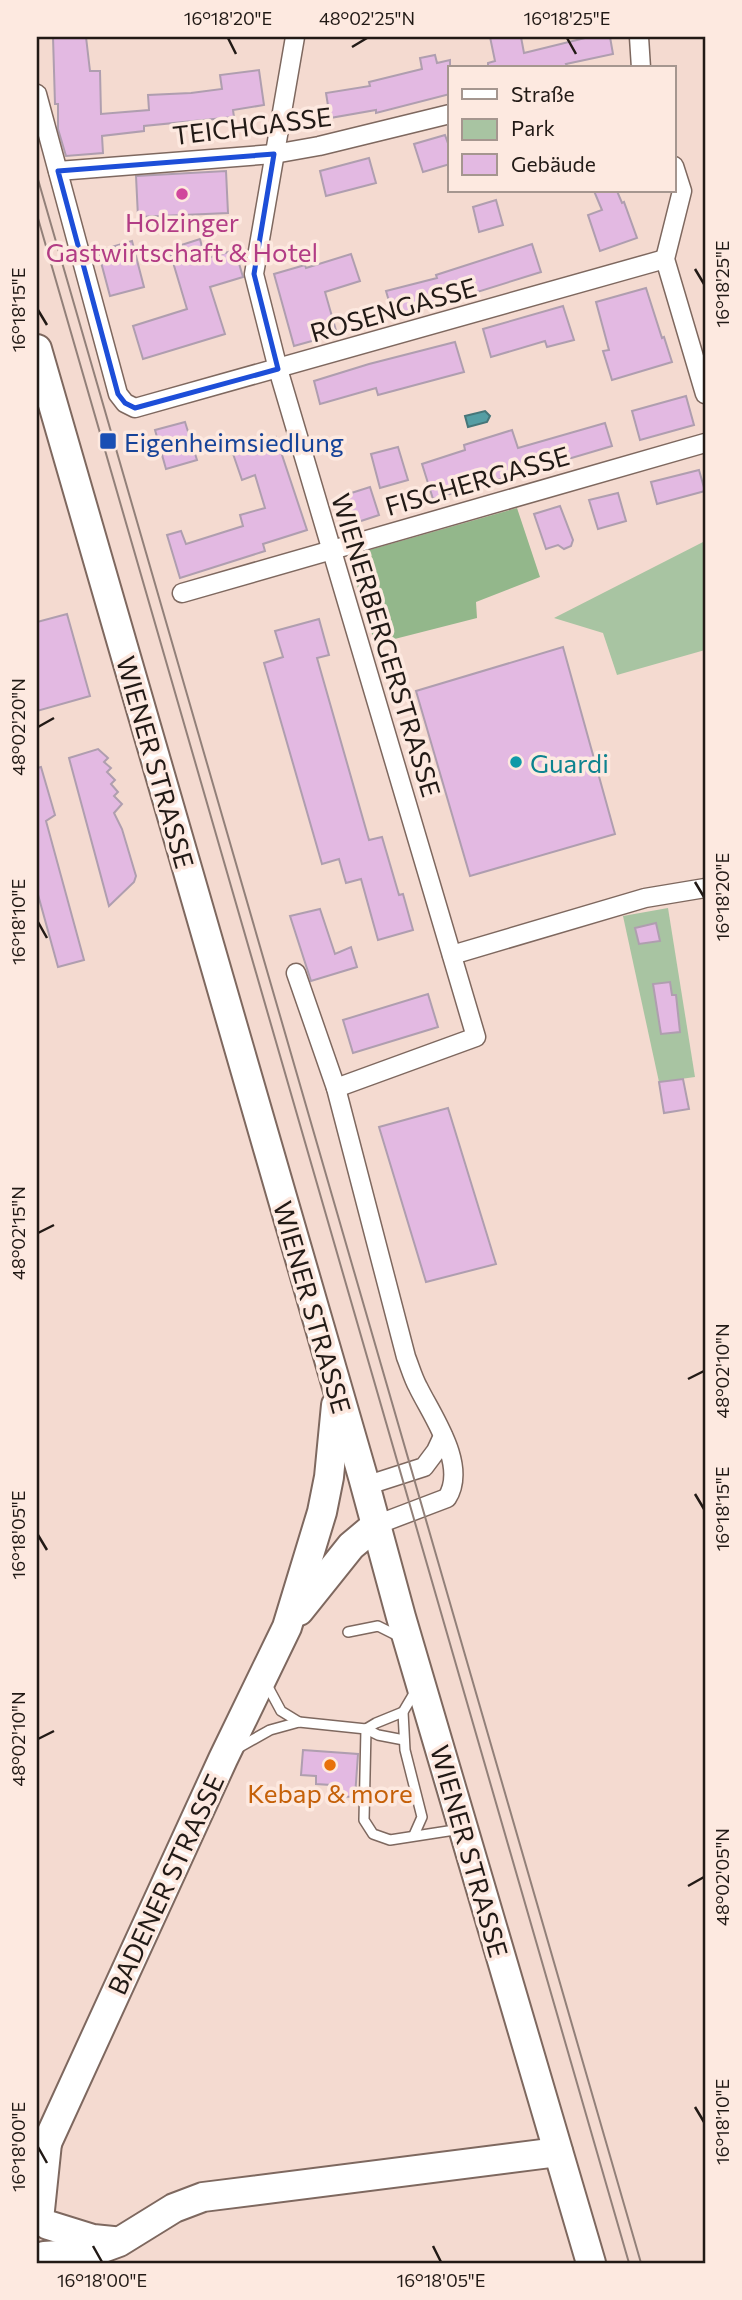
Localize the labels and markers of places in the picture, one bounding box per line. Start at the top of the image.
marker: Holzinger Gastwirtschaft & Hotel [174,186,190,202]
place label: Holzinger Gastwirtschaft & Hotel [46,206,318,267]
place label: Eigenheimsiedlung [124,426,344,457]
marker: Eigenheimsiedlung [98,431,118,451]
place label: Guardi [530,747,609,778]
marker: Guardi [508,754,524,770]
marker: Kebap & more [322,1757,338,1773]
place label: Kebap & more [247,1777,413,1808]

